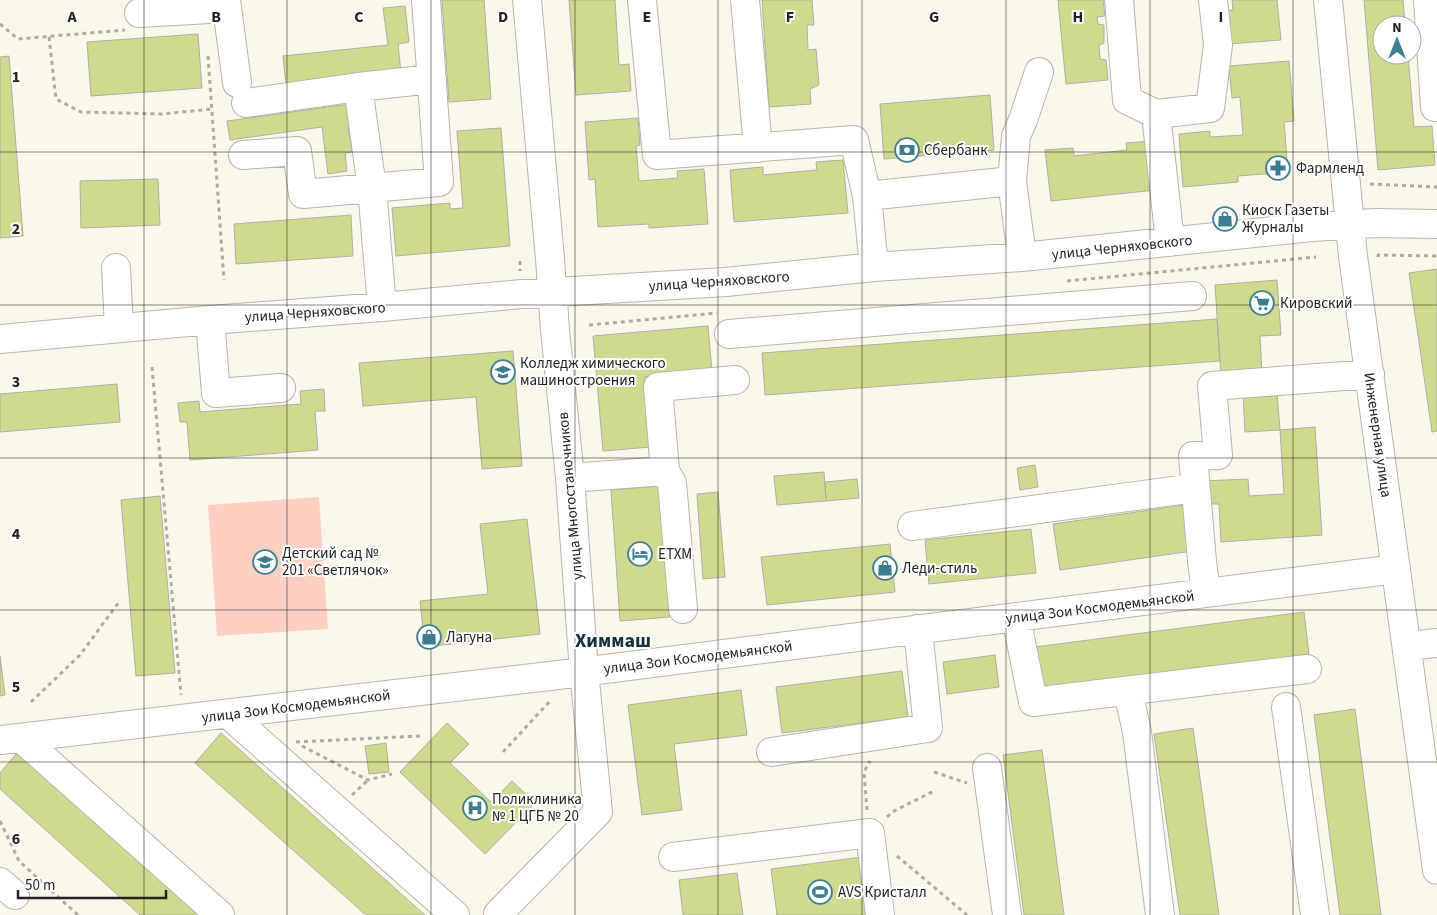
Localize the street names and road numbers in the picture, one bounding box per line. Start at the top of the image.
street label: улица Черняховского [1051,230,1193,265]
street label: улица Черняховского [648,266,790,297]
street label: улица Черняховского [244,297,386,328]
street label: Инженерная улица [1358,371,1397,499]
street label: улица Многостаночников [553,411,588,581]
street label: улица Зои Космодемьянской [1004,585,1196,630]
street label: улица Зои Космодемьянской [602,635,794,680]
street label: улица Зои Космодемьянской [200,684,392,729]

